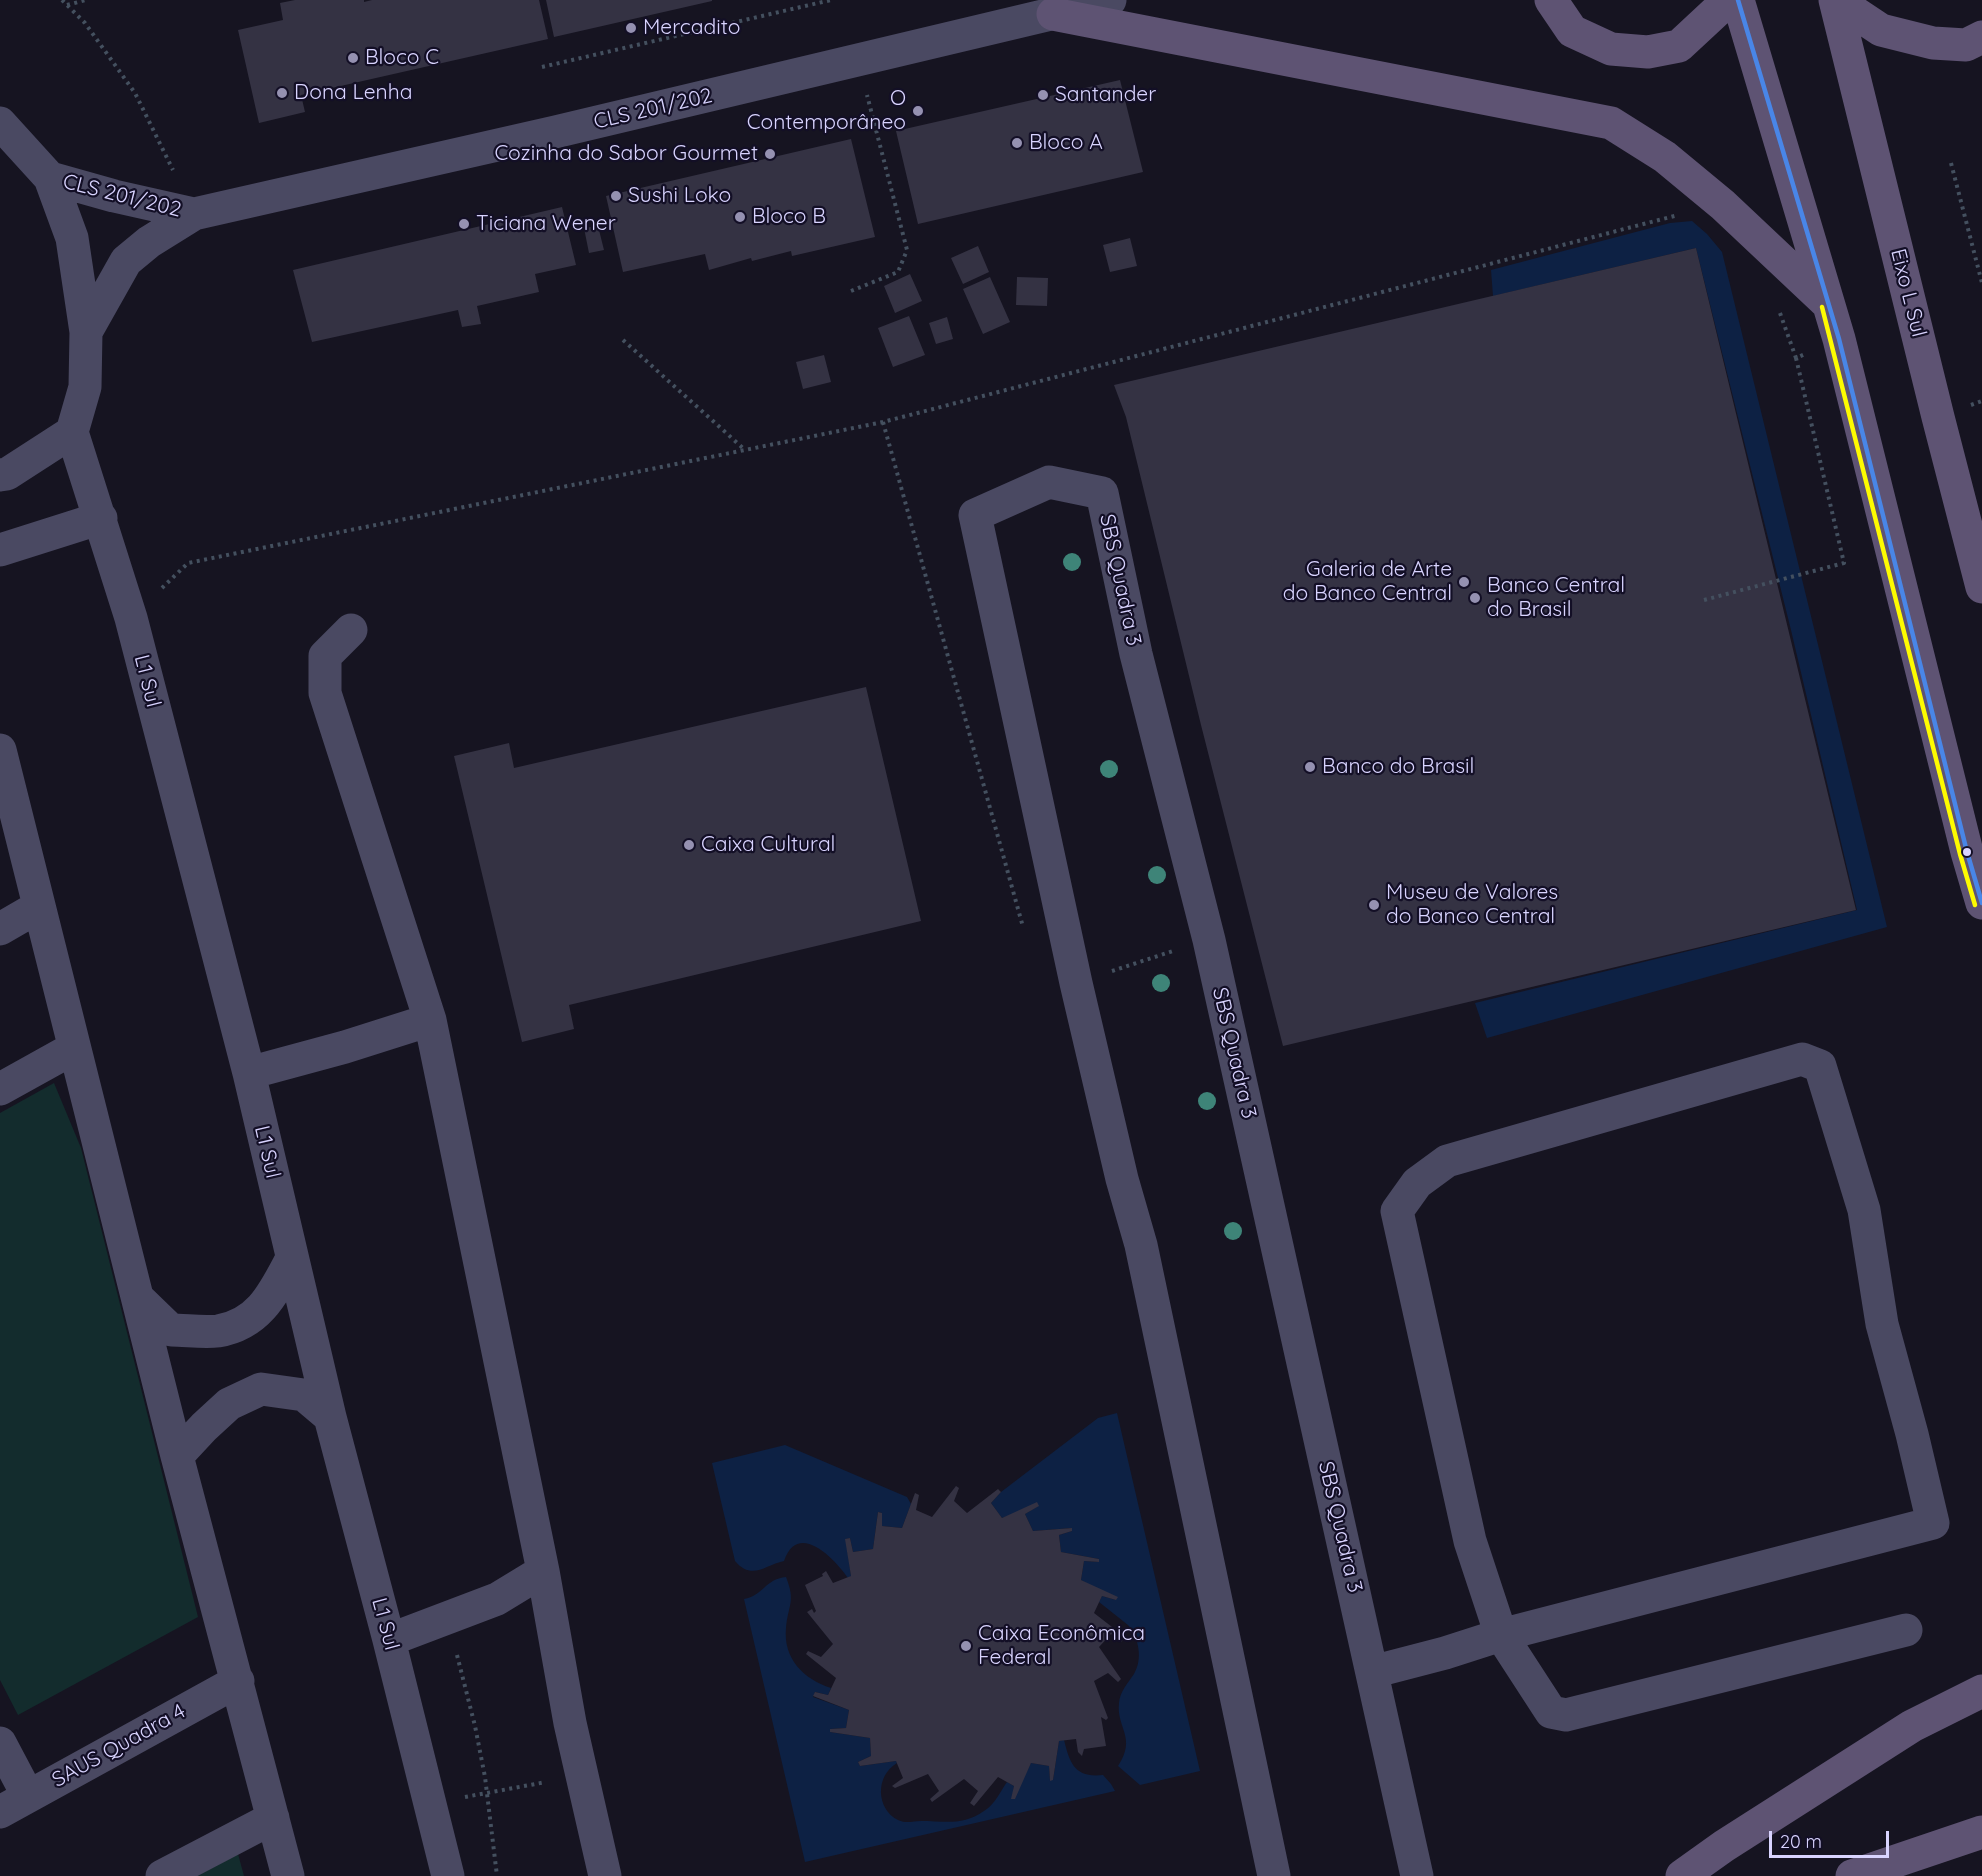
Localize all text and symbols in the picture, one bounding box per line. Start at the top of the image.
place label: Mercadito [643,15,740,41]
marker: Mercadito [624,21,638,35]
place label: Bloco C [365,45,439,71]
marker: Bloco C [346,51,360,65]
place label: Dona Lenha [294,80,412,106]
place label: Santander [1055,82,1156,108]
street label: CLS 201/202 [591,83,715,135]
marker: Dona Lenha [275,86,289,100]
place label: O Contemporâneo [747,86,906,136]
marker: Santander [1036,88,1050,102]
marker: O Contemporâneo [911,104,925,118]
place label: Bloco A [1029,130,1103,156]
marker: Bloco A [1010,136,1024,150]
place label: Cozinha do Sabor Gourmet [494,141,758,167]
marker: Cozinha do Sabor Gourmet [763,147,777,161]
street label: CLS 201/202 [60,169,184,223]
place label: Sushi Loko [628,183,731,209]
marker: Sushi Loko [609,189,623,203]
place label: Bloco B [752,204,826,230]
marker: Bloco B [733,210,747,224]
place label: Ticiana Wener [476,211,616,237]
marker: Ticiana Wener [457,217,471,231]
street label: Eixo L Sul [1885,246,1931,340]
street label: SBS Quadra 3 [1094,512,1146,648]
place label: Galeria de Arte do Banco Central [1283,557,1452,607]
place label: Banco Central do Brasil [1487,573,1625,623]
marker: Galeria de Arte do Banco Central [1457,575,1471,589]
marker: Banco Central do Brasil [1468,591,1482,605]
street label: L1 Sul [128,652,166,710]
place label: Banco do Brasil [1322,754,1474,780]
marker: Banco do Brasil [1303,760,1317,774]
place label: Caixa Cultural [701,832,835,858]
marker: Caixa Cultural [682,838,696,852]
unlabelled marker [1961,846,1973,858]
place label: Museu de Valores do Banco Central [1386,880,1558,930]
marker: Museu de Valores do Banco Central [1367,898,1381,912]
street label: SBS Quadra 3 [1207,985,1261,1121]
street label: L1 Sul [249,1123,285,1181]
street label: SBS Quadra 3 [1313,1459,1367,1595]
street label: L1 Sul [366,1595,404,1653]
place label: Caixa Econômica Federal [978,1621,1145,1671]
marker: Caixa Econômica Federal [959,1639,973,1653]
street label: SAUS Quadra 4 [48,1699,190,1793]
scale bar [1772,1819,1892,1857]
text: 20 m [1780,1830,1822,1853]

